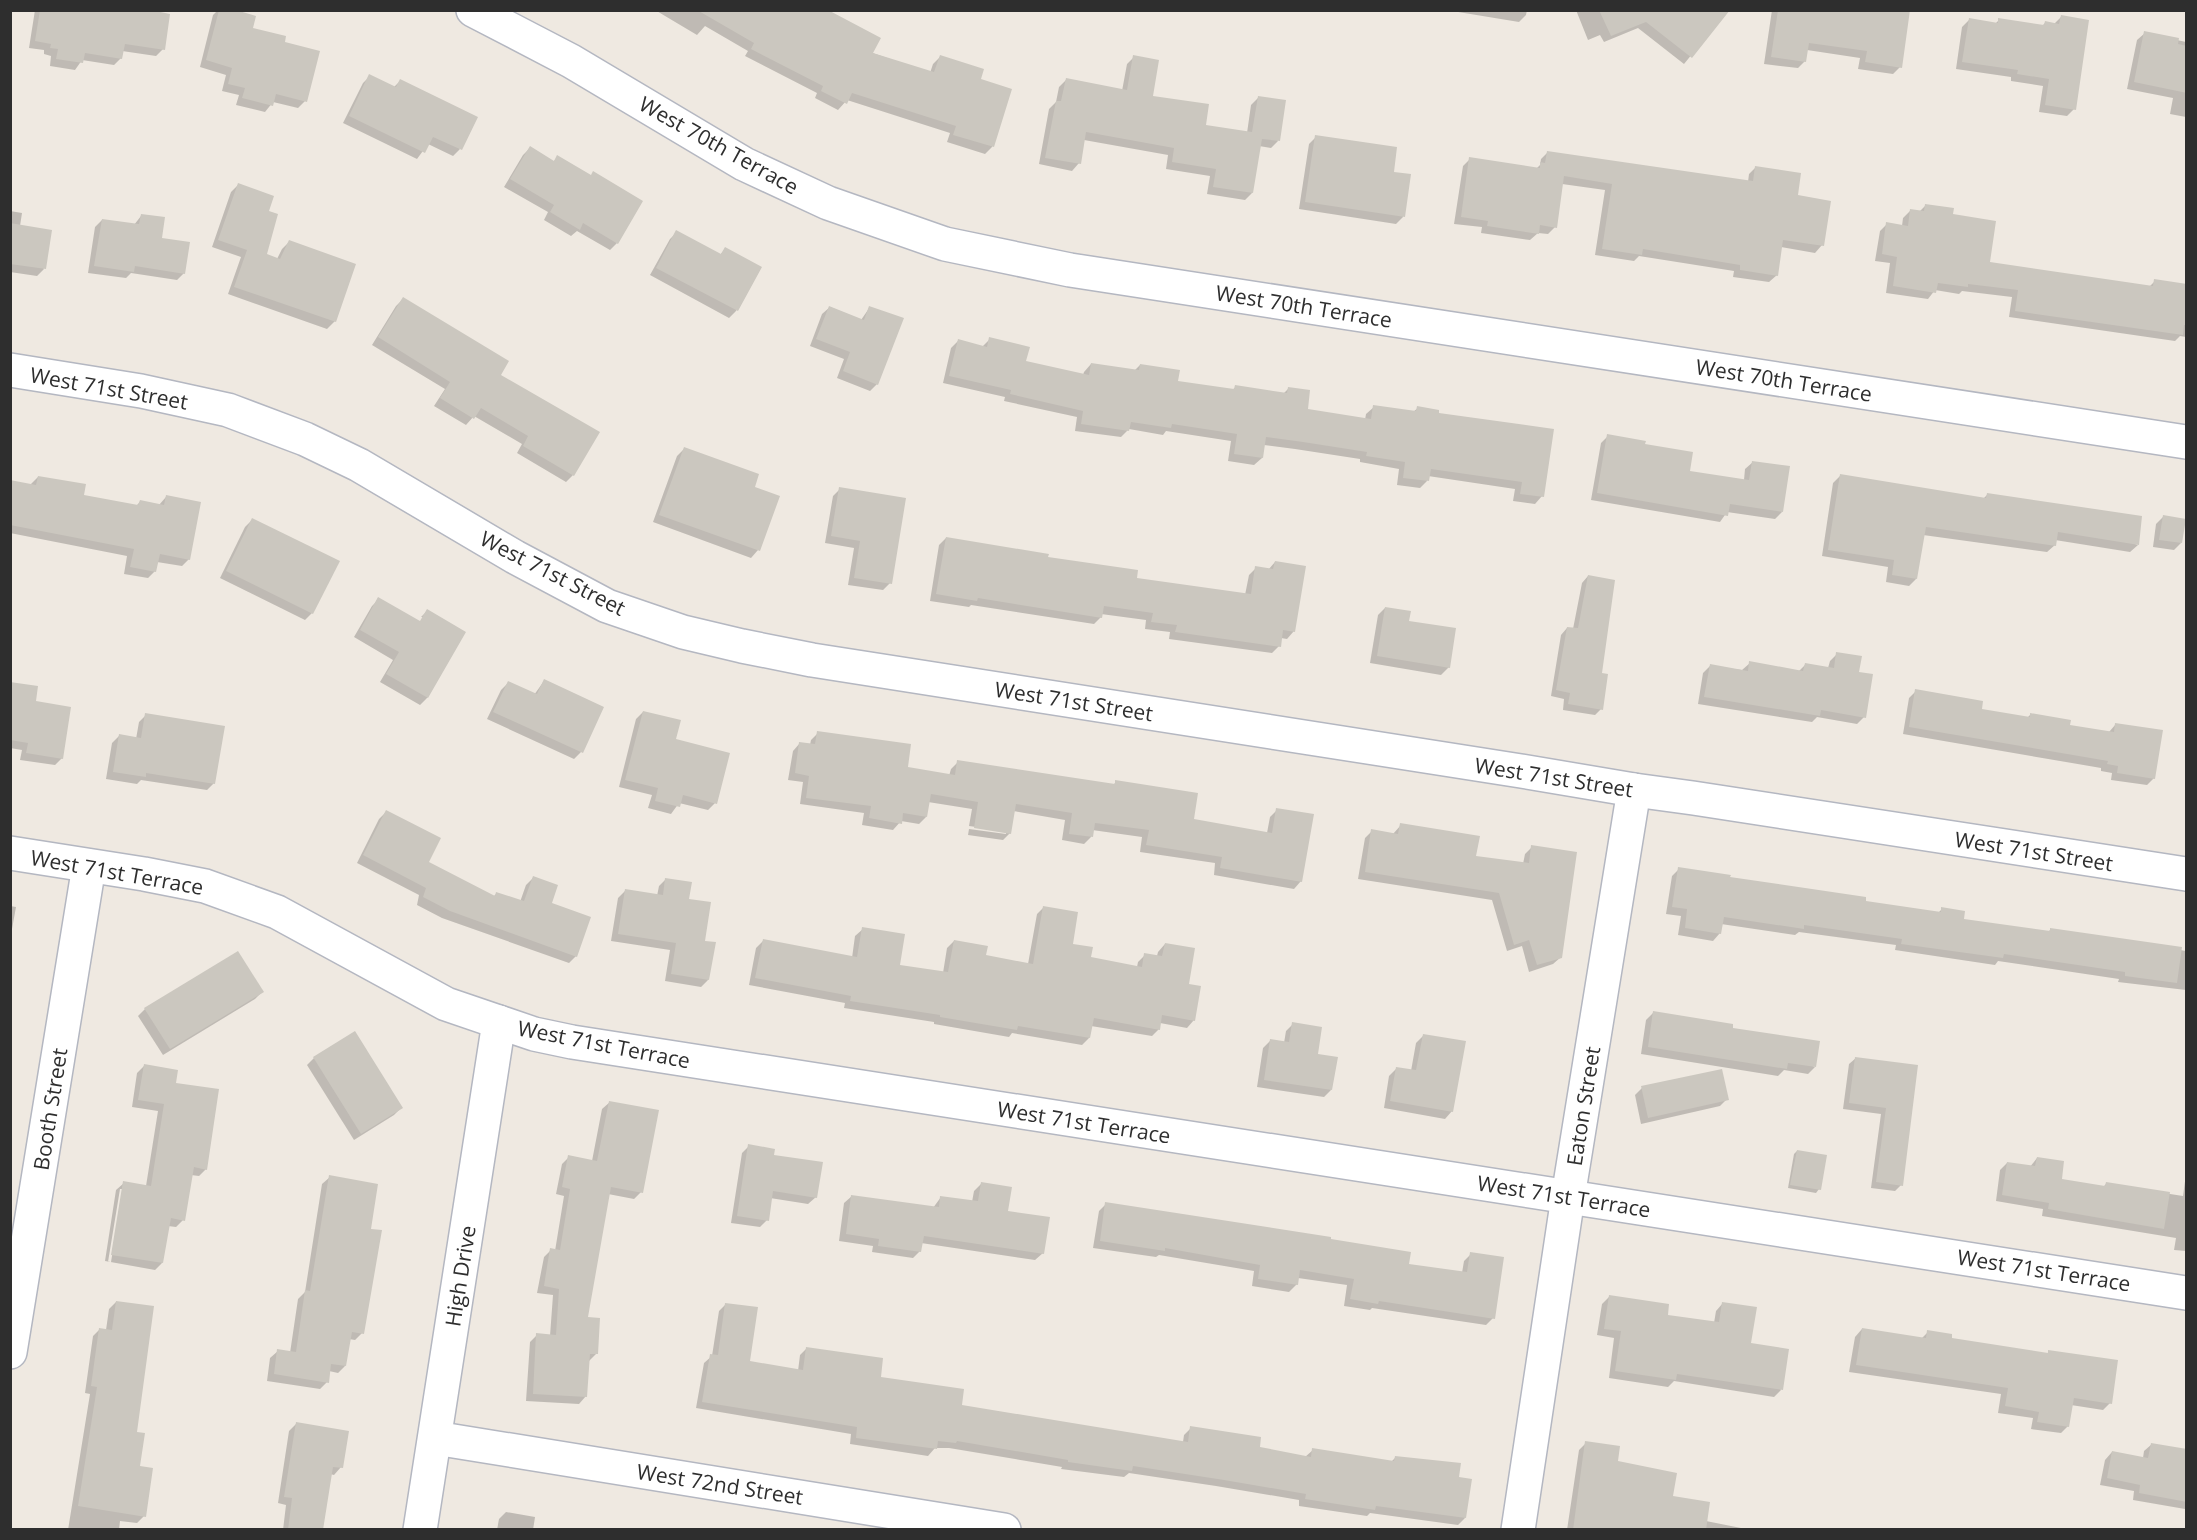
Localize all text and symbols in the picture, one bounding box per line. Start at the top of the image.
street label: West 70th Terrace [634,90,804,200]
street label: West 70th Terrace [1214,278,1394,334]
street label: West 70th Terrace [1694,352,1874,408]
street label: West 71st Street [28,360,190,416]
street label: West 71st Street [475,524,631,622]
street label: West 71st Street [993,675,1155,727]
street label: West 71st Street [1473,751,1635,803]
street label: West 71st Street [1953,825,2115,877]
street label: West 71st Terrace [28,843,206,901]
street label: West 71st Terrace [515,1014,693,1074]
street label: Eaton Street [1560,1044,1606,1168]
street label: Booth Street [27,1046,73,1172]
street label: West 71st Terrace [995,1094,1173,1150]
street label: West 71st Terrace [1475,1168,1653,1224]
street label: High Drive [438,1223,482,1329]
street label: West 71st Terrace [1955,1242,2133,1298]
street label: West 72nd Street [635,1457,805,1511]

